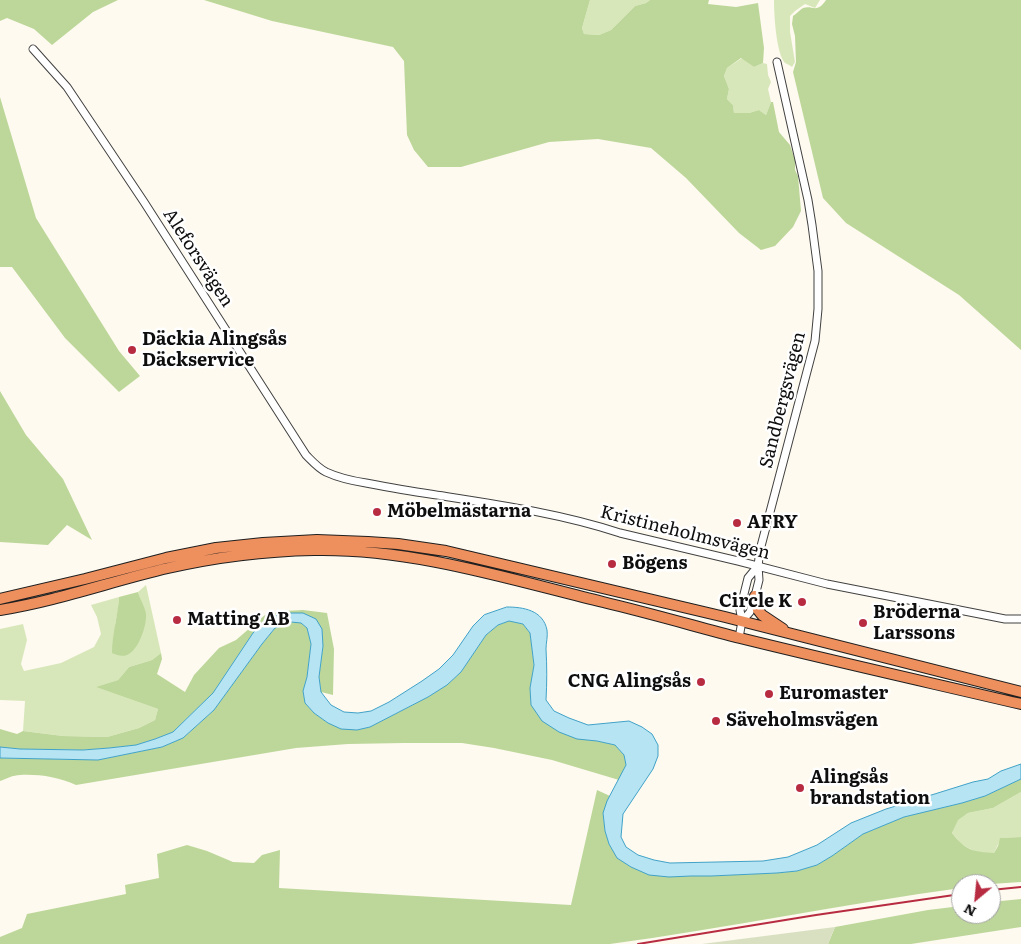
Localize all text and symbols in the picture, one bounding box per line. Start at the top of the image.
street label: Aleforsvägen [158,205,238,311]
place label: Däckia Alingsås Däckservice [142,329,287,372]
street label: Sandbergsvägen [756,329,810,471]
marker: Däckia Alingsås Däckservice [126,344,138,356]
place label: Möbelmästarna [387,501,531,523]
street label: Kristineholmsvägen [598,501,772,565]
marker: Möbelmästarna [371,506,383,518]
place label: AFRY [747,512,798,534]
marker: AFRY [731,517,743,529]
place label: Bögens [622,553,687,575]
marker: Bögens [606,558,618,570]
place label: Circle K [719,591,792,613]
marker: Circle K [796,596,808,608]
place label: Bröderna Larssons [873,602,961,644]
place label: Matting AB [187,609,290,631]
marker: Matting AB [171,614,183,626]
marker: Bröderna Larssons [857,617,869,629]
place label: CNG Alingsås [568,671,691,693]
marker: CNG Alingsås [695,676,707,688]
place label: Euromaster [779,683,888,705]
marker: Euromaster [763,688,775,700]
place label: Säveholmsvägen [726,710,878,732]
marker: Säveholmsvägen [710,715,722,727]
place label: Alingsås brandstation [810,767,930,810]
marker: Alingsås brandstation [794,782,806,794]
north arrow [951,874,1001,924]
text: N [960,900,979,923]

